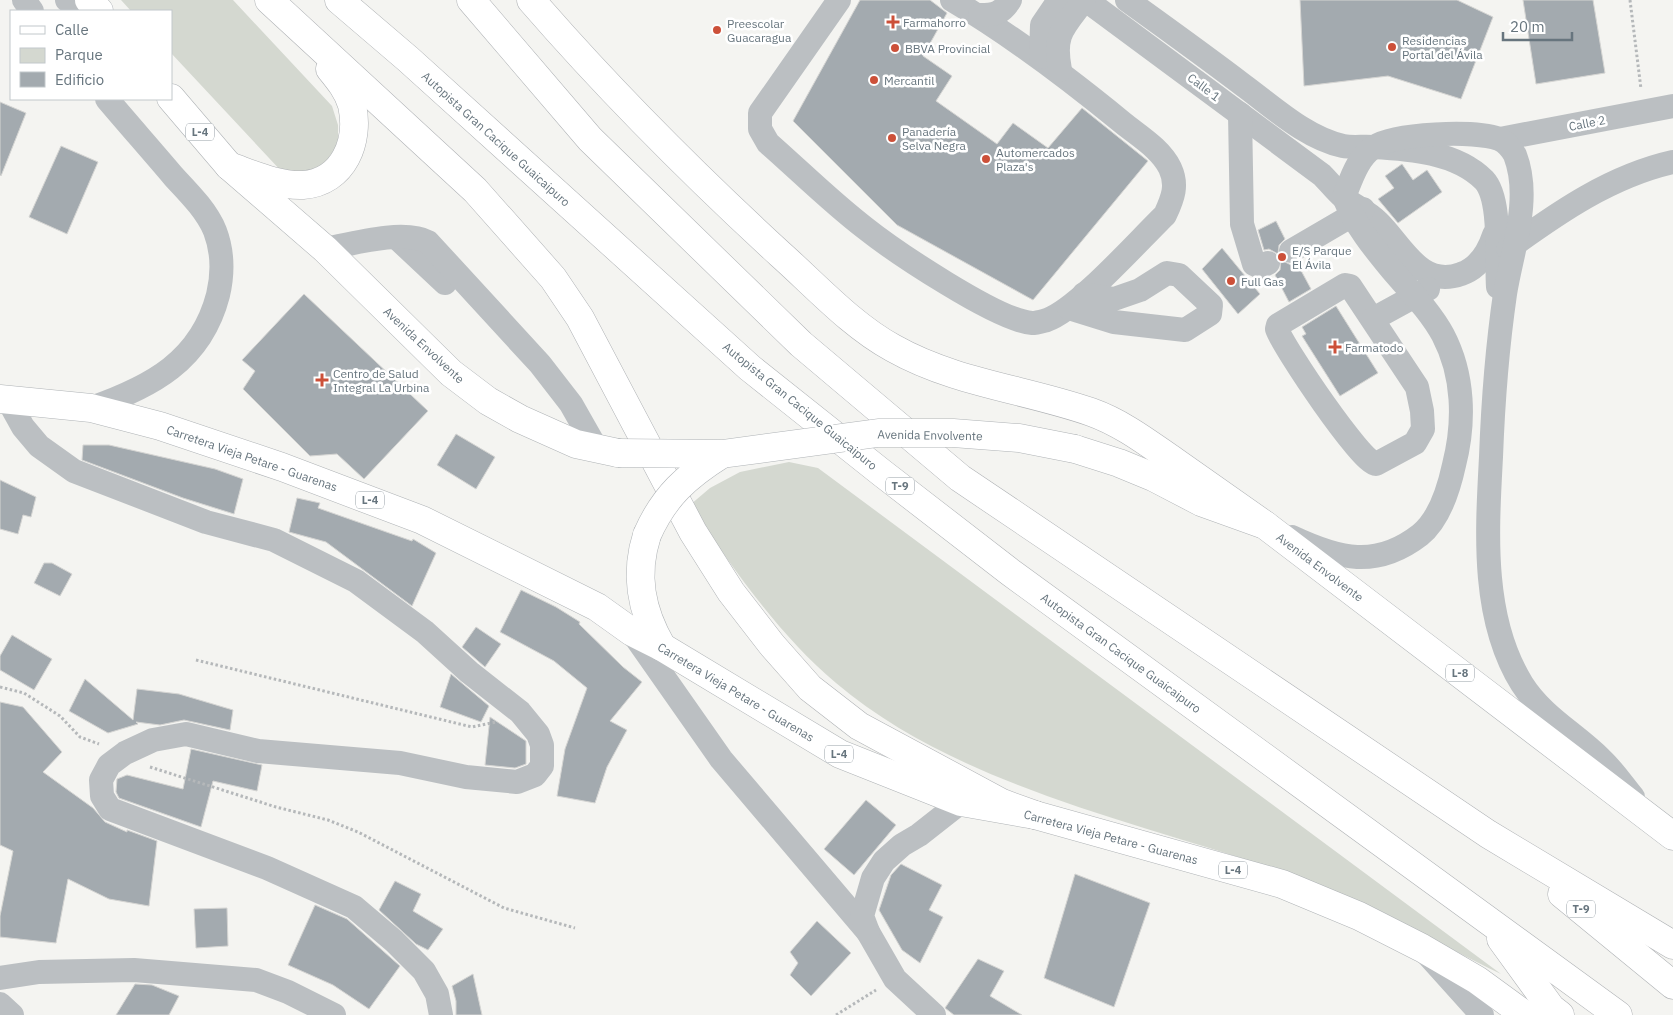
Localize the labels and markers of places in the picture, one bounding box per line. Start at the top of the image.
place label: Farmahorro [903,15,966,30]
place label: Preescolar Guacaragua [727,16,792,45]
marker: Farmahorro [887,16,899,28]
marker: Preescolar Guacaragua [711,24,723,36]
place label: Residencias Portal del Ávila [1402,33,1483,62]
place label: BBVA Provincial [905,41,990,56]
marker: Residencias Portal del Ávila [1386,41,1398,53]
marker: BBVA Provincial [889,42,901,54]
place label: Mercantil [884,73,934,88]
marker: Mercantil [868,74,880,86]
place label: Panadería Selva Negra [902,124,967,153]
marker: Panadería Selva Negra [886,132,898,144]
place label: Automercados Plaza's [996,145,1075,174]
marker: Automercados Plaza's [980,153,992,165]
place label: E/S Parque El Ávila [1292,243,1352,272]
marker: E/S Parque El Ávila [1276,251,1288,263]
place label: Full Gas [1241,274,1284,289]
marker: Full Gas [1225,275,1237,287]
place label: Farmatodo [1345,340,1404,355]
marker: Farmatodo [1329,341,1341,353]
place label: Centro de Salud Integral La Urbina [333,366,430,395]
marker: Centro de Salud Integral La Urbina [315,373,329,387]

